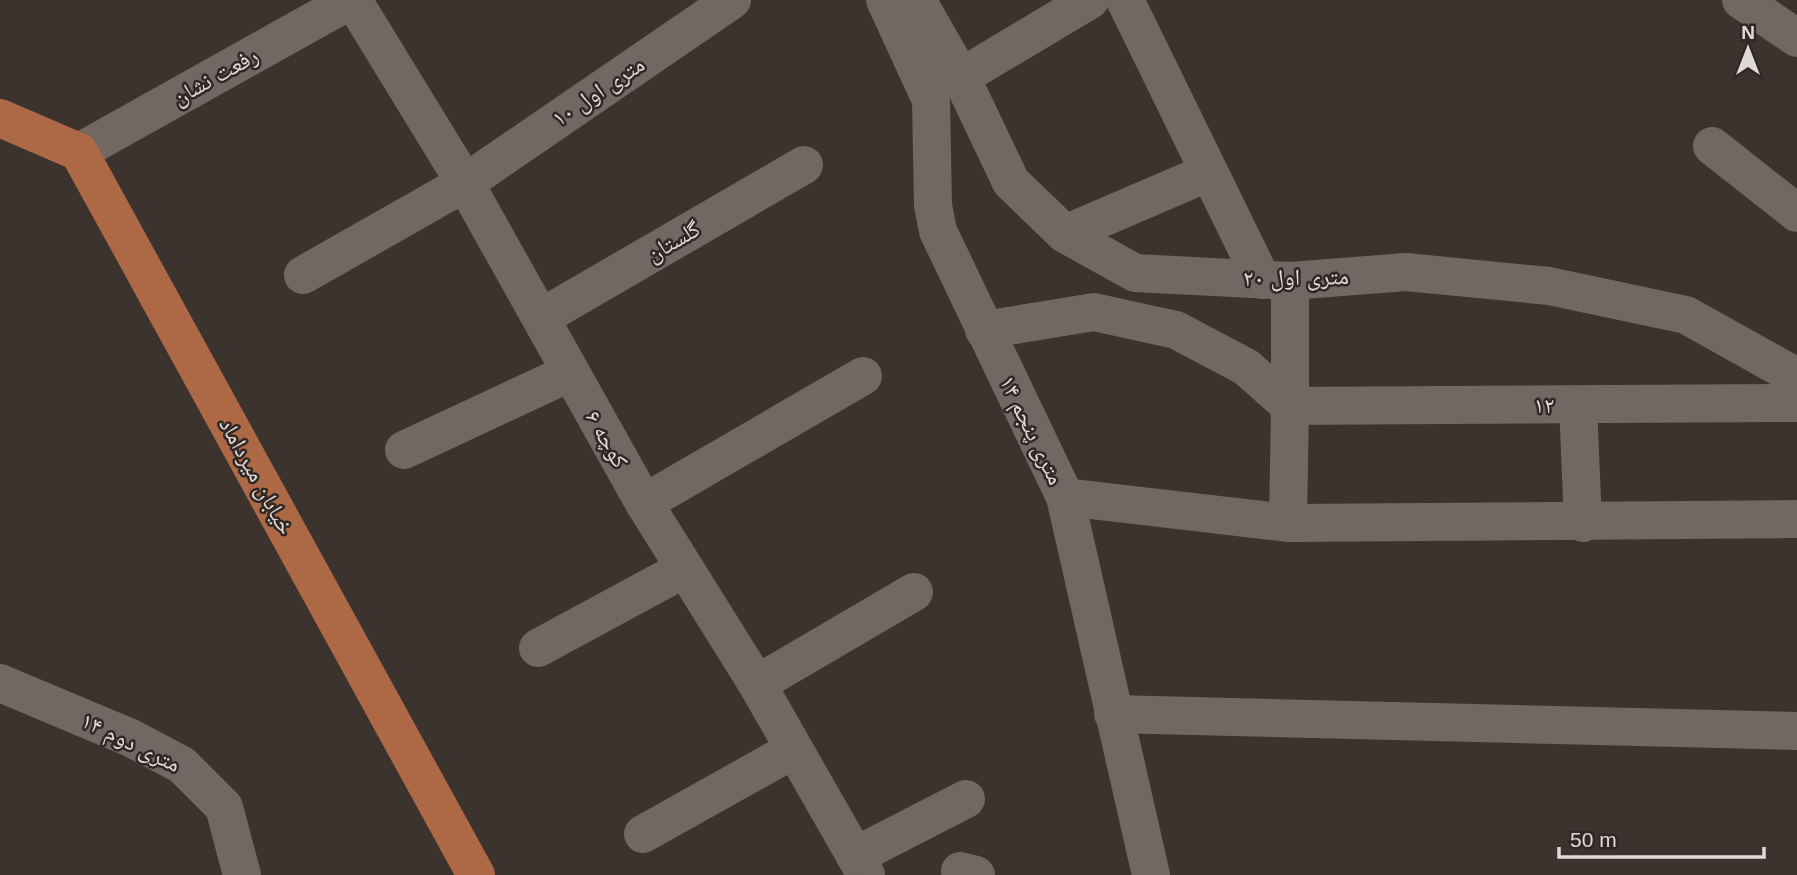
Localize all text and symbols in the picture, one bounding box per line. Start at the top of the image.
north arrow [1713,14,1783,84]
text: N [1741,22,1755,43]
street label: رفعت نشان [168,42,263,111]
street label: ۱۰ متری اول [547,51,650,132]
street label: گلستان [641,215,706,268]
street label: ۲۰ متری اول [1243,263,1349,292]
street label: ۱۴ متری پنجم [992,371,1070,490]
street label: ۱۲ [1534,392,1554,418]
street label: کوچه ۶ [580,406,634,473]
street label: خیابان میرداماد [213,413,300,539]
street label: ۱۴ متری دوم [76,707,185,780]
scale bar [1559,816,1764,860]
text: 50 m [1570,828,1617,851]

